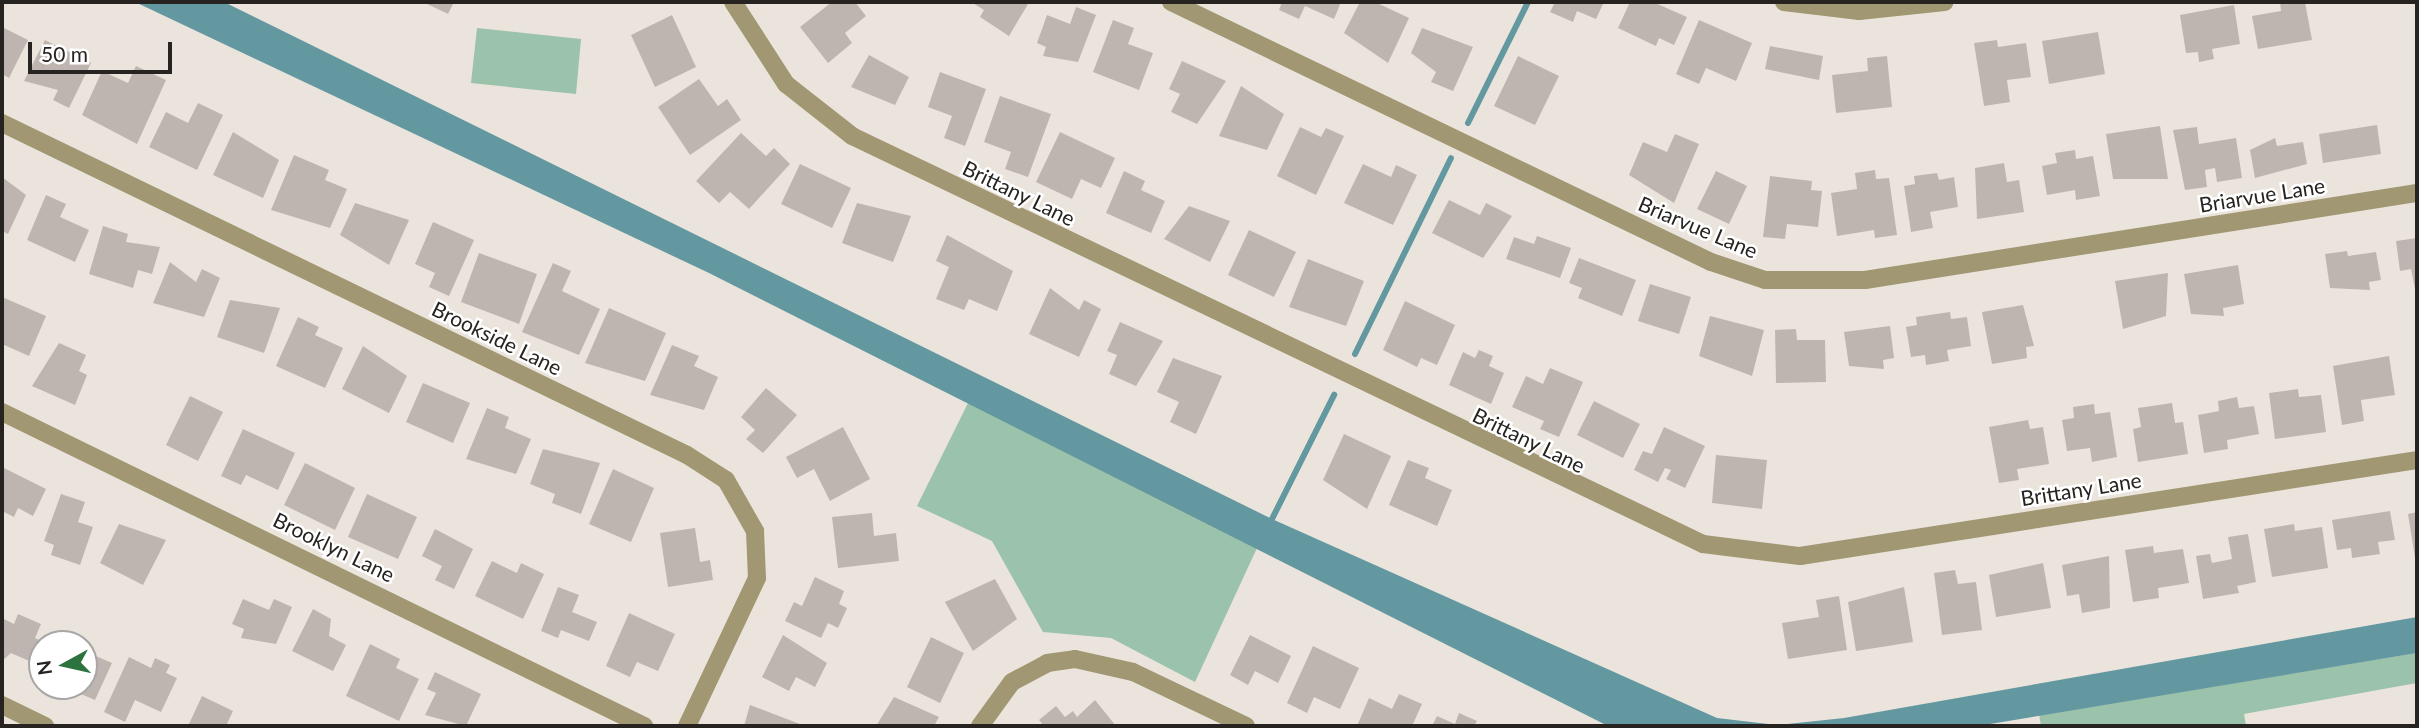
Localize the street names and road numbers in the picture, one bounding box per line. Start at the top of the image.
street label: Brittany Lane [958,155,1080,231]
street label: Briarvue Lane [2197,173,2327,217]
street label: Briarvue Lane [1635,191,1761,263]
street label: Brookside Lane [428,296,566,380]
street label: Brittany Lane [1468,402,1590,478]
street label: Brittany Lane [2019,467,2143,511]
street label: Brooklyn Lane [269,507,399,587]

